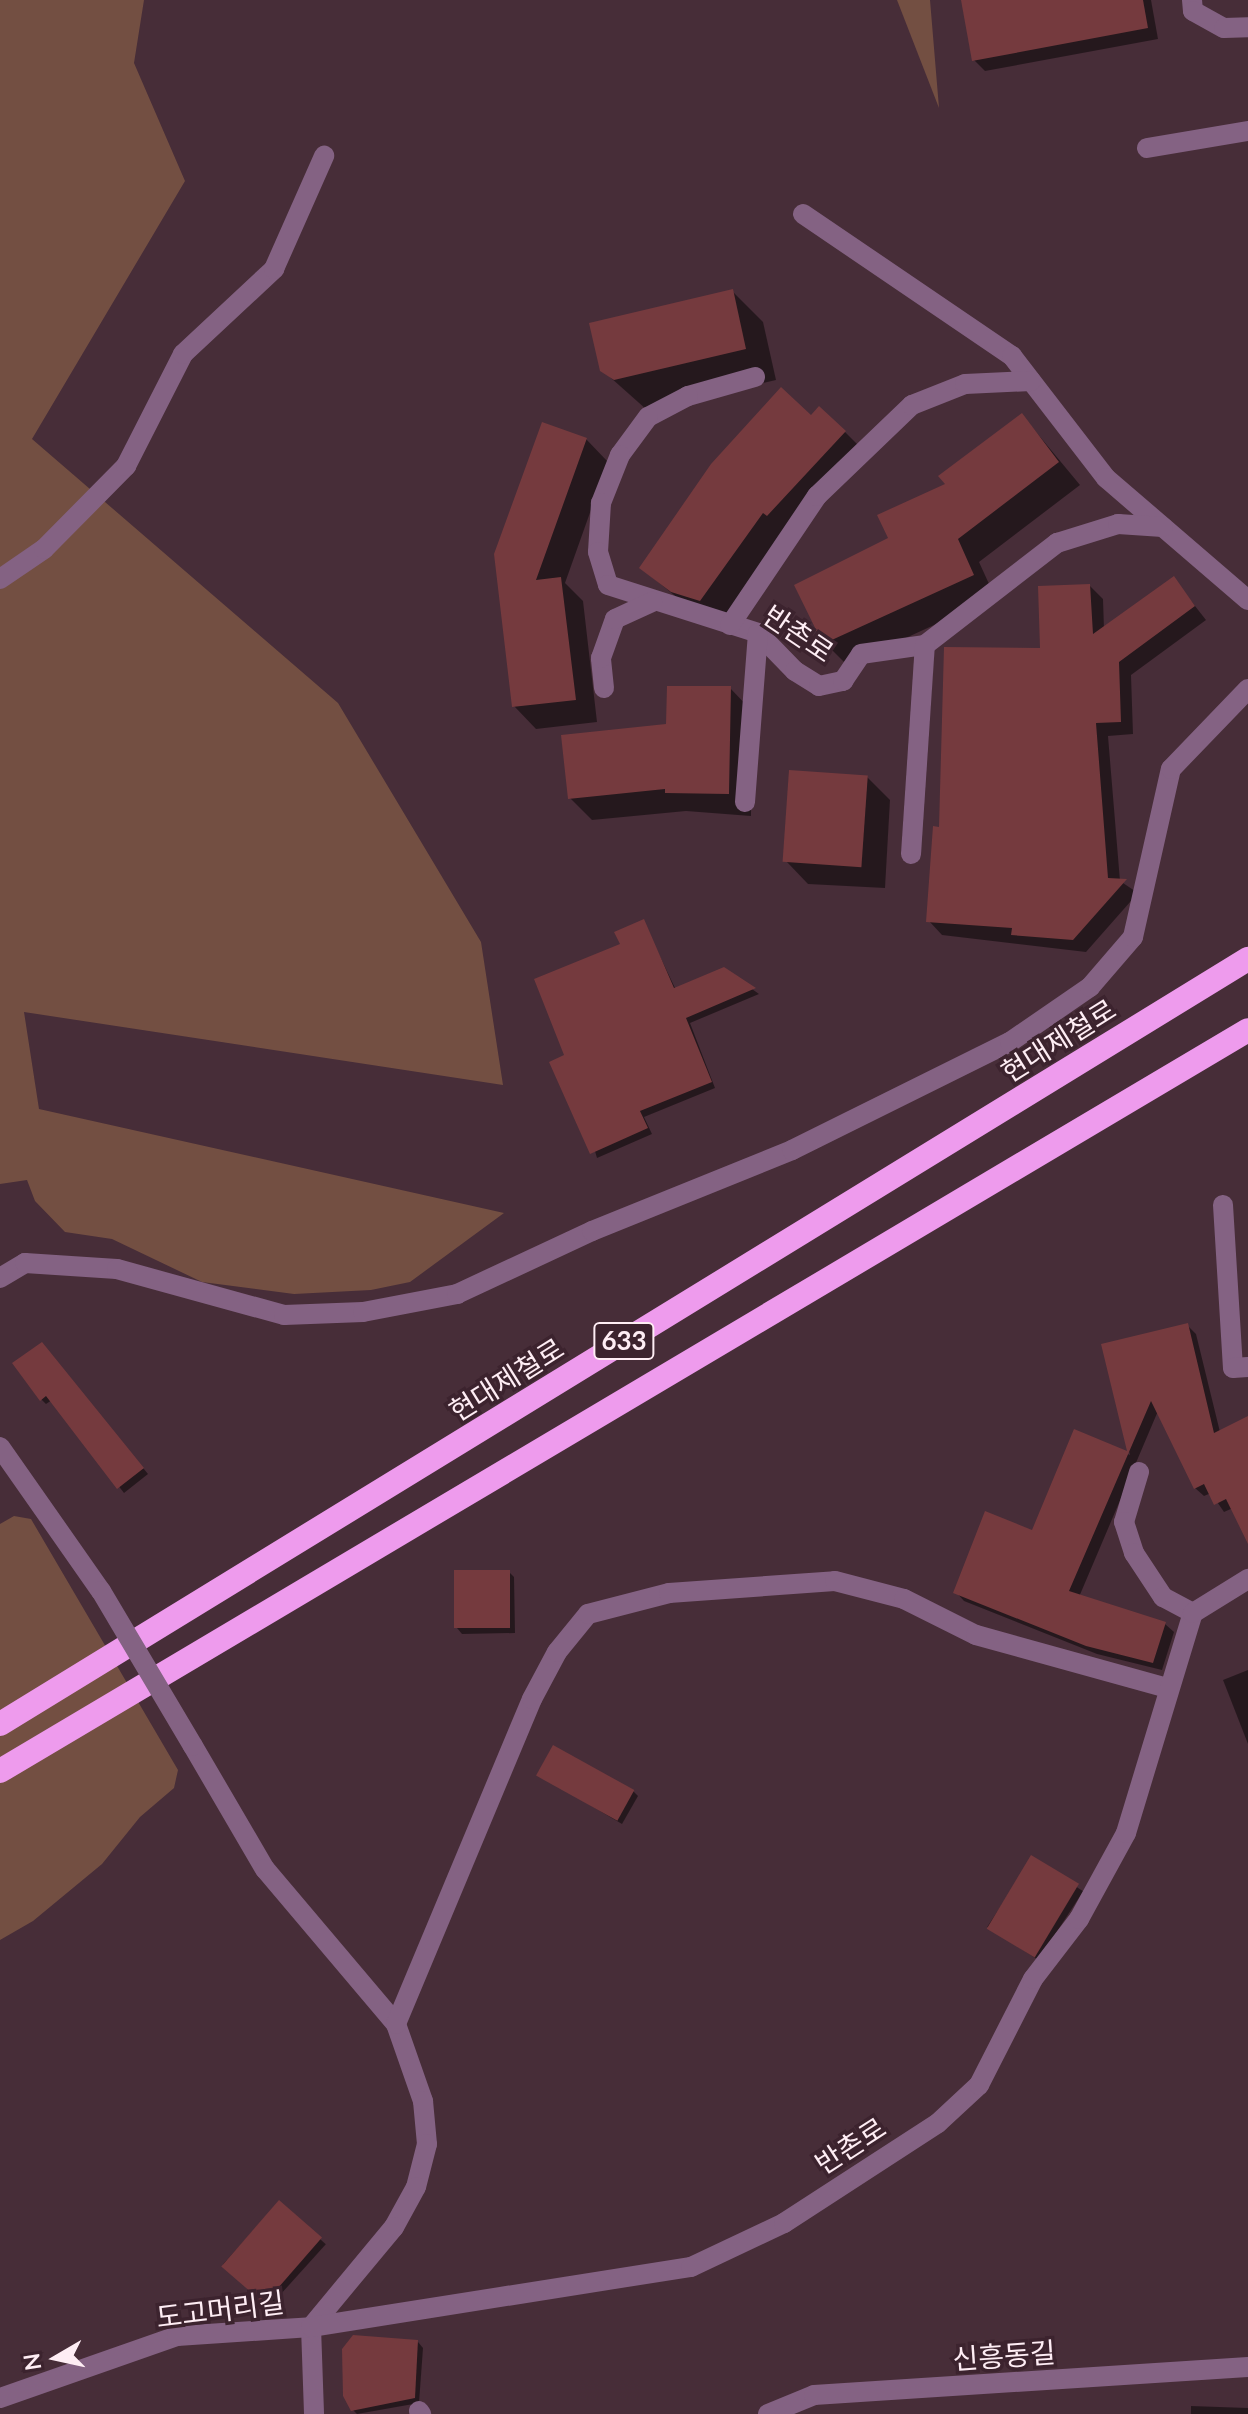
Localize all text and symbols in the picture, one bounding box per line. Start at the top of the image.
street label: 반촌로 [758,597,840,669]
street label: 현대제철로 [994,992,1122,1088]
road number: 633 [592,1319,656,1363]
street label: 현대제철로 [442,1331,570,1427]
street label: 반촌로 [808,2110,892,2180]
street label: 도고머리길 [154,2284,286,2334]
north arrow [16,2318,96,2398]
street label: 신흥동길 [951,2335,1057,2375]
text: N [17,2351,46,2372]

